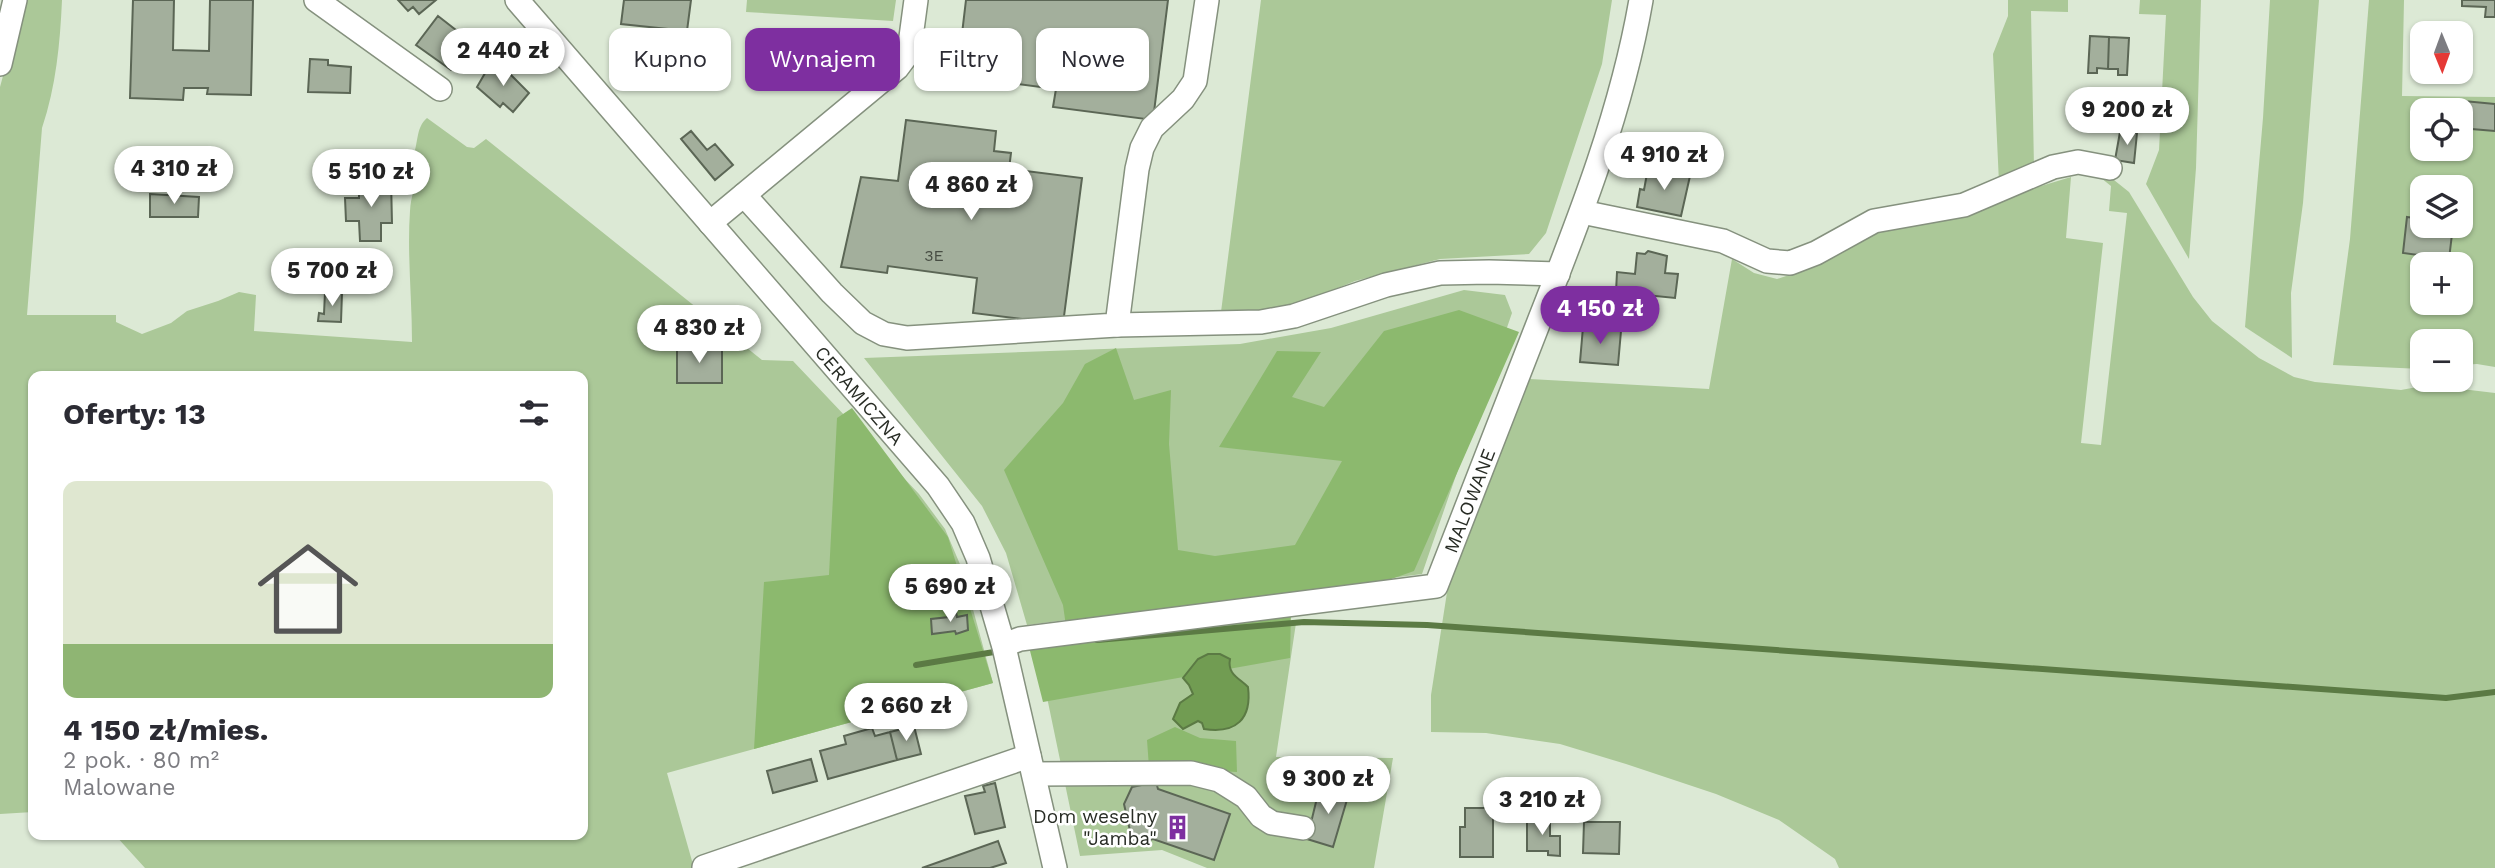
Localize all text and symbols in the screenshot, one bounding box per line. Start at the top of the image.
north arrow [2410,21,2473,84]
map controls [2410,21,2473,392]
pin: 2 440 zł [431,28,575,88]
chip: Kupno [609,28,731,91]
chip: Wynajem [745,28,900,91]
chip: Filtry [914,28,1022,91]
chip: Nowe [1036,28,1149,91]
text: 2 440 zł [457,37,549,64]
pin: 9 200 zł [2055,88,2199,147]
text: 9 200 zł [2081,96,2173,123]
button: locate [2410,98,2473,161]
pin: 4 910 zł [1592,132,1736,192]
text: 4 910 zł [1620,141,1708,168]
pin: 4 310 zł [102,146,246,206]
pin: 5 510 zł [299,150,443,209]
text: 4 310 zł [130,155,218,182]
text: 5 510 zł [328,158,414,185]
pin: 4 860 zł [899,162,1043,222]
text: 4 860 zł [925,171,1017,198]
button: layers [2410,175,2473,238]
house number: 3E [924,246,944,265]
pin: 5 700 zł [260,248,404,308]
button: + [2410,252,2473,315]
text: 5 700 zł [287,257,377,284]
pin: 4 150 zł [1528,286,1672,346]
text: 4 150 zł [1556,295,1644,322]
pin: 4 830 zł [627,306,771,365]
text: 4 830 zł [653,314,745,341]
button: − [2410,329,2473,392]
street label: CERAMICZNA [810,341,909,450]
icon: filters [515,394,553,432]
text: Oferty: 13 [63,396,206,431]
street label: MALOWANE [1439,446,1500,556]
icon: home [245,526,371,652]
pin: 5 690 zł [878,564,1022,624]
text: 5 690 zł [905,573,995,600]
pin: 2 660 zł [834,684,978,743]
text: 2 660 zł [860,692,952,719]
text: 4 150 zł/mies. [63,712,269,747]
text: 2 pok. · 80 m² [63,747,219,774]
pin: 9 300 zł [1256,756,1400,816]
text: 9 300 zł [1282,765,1374,792]
text: Malowane [63,774,176,801]
pin: 3 210 zł [1470,778,1614,837]
text: 3 210 zł [1499,786,1585,813]
place label: Dom weselny "Jamba" [1033,805,1157,850]
building icon: Dom weselny "Jamba" [1163,813,1191,841]

